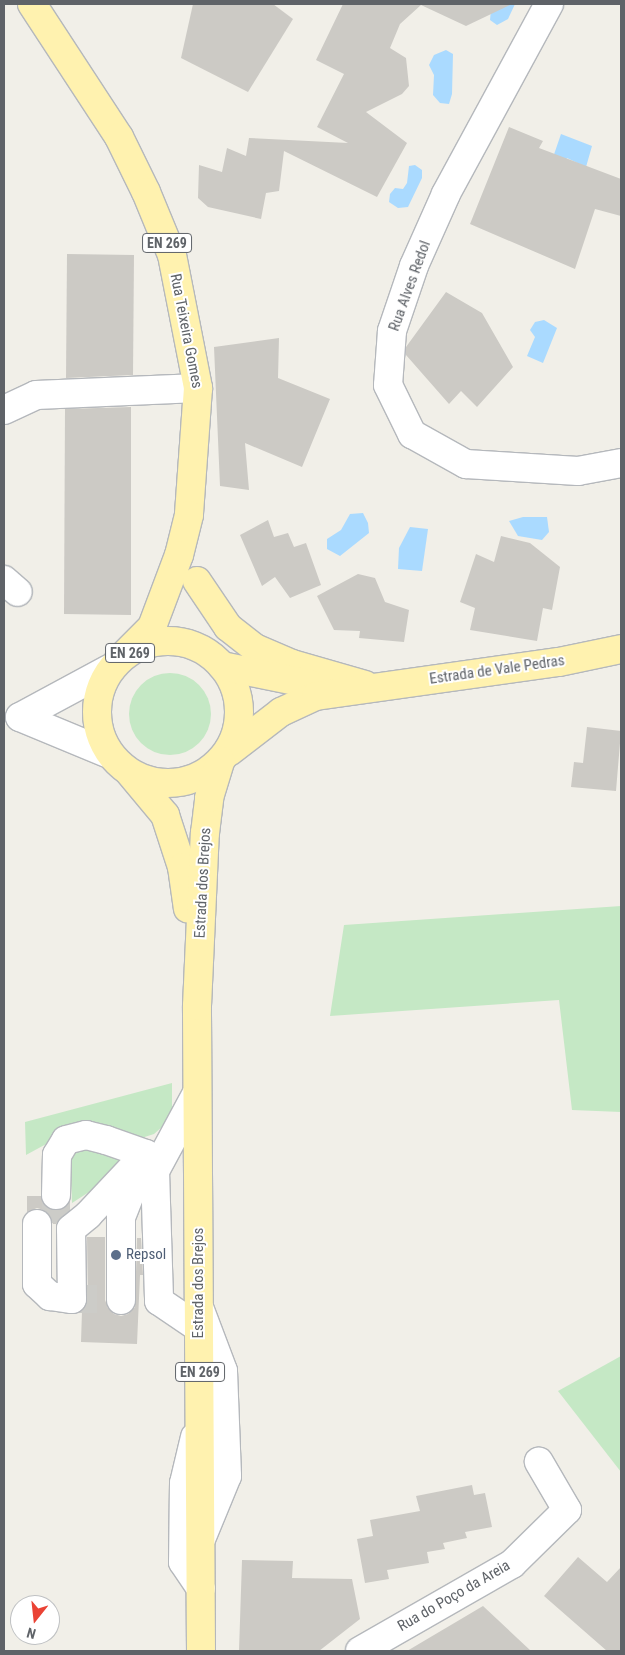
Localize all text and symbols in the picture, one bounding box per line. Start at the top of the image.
road number: EN 269 [142,232,192,254]
street label: Rua Alves Redol [385,238,435,334]
street label: Rua Teixeira Gomes [166,272,206,390]
road number: EN 269 [105,641,155,664]
street label: Estrada de Vale Pedras [428,652,566,688]
street label: Estrada dos Brejos [191,827,215,939]
street label: Estrada dos Brejos [190,1228,208,1338]
place label: Repsol [126,1246,166,1264]
marker: Repsol [110,1249,122,1261]
road number: EN 269 [175,1360,225,1384]
street label: Rua do Poço da Areia [395,1557,513,1635]
north arrow [10,1595,60,1645]
text: N [25,1625,37,1642]

